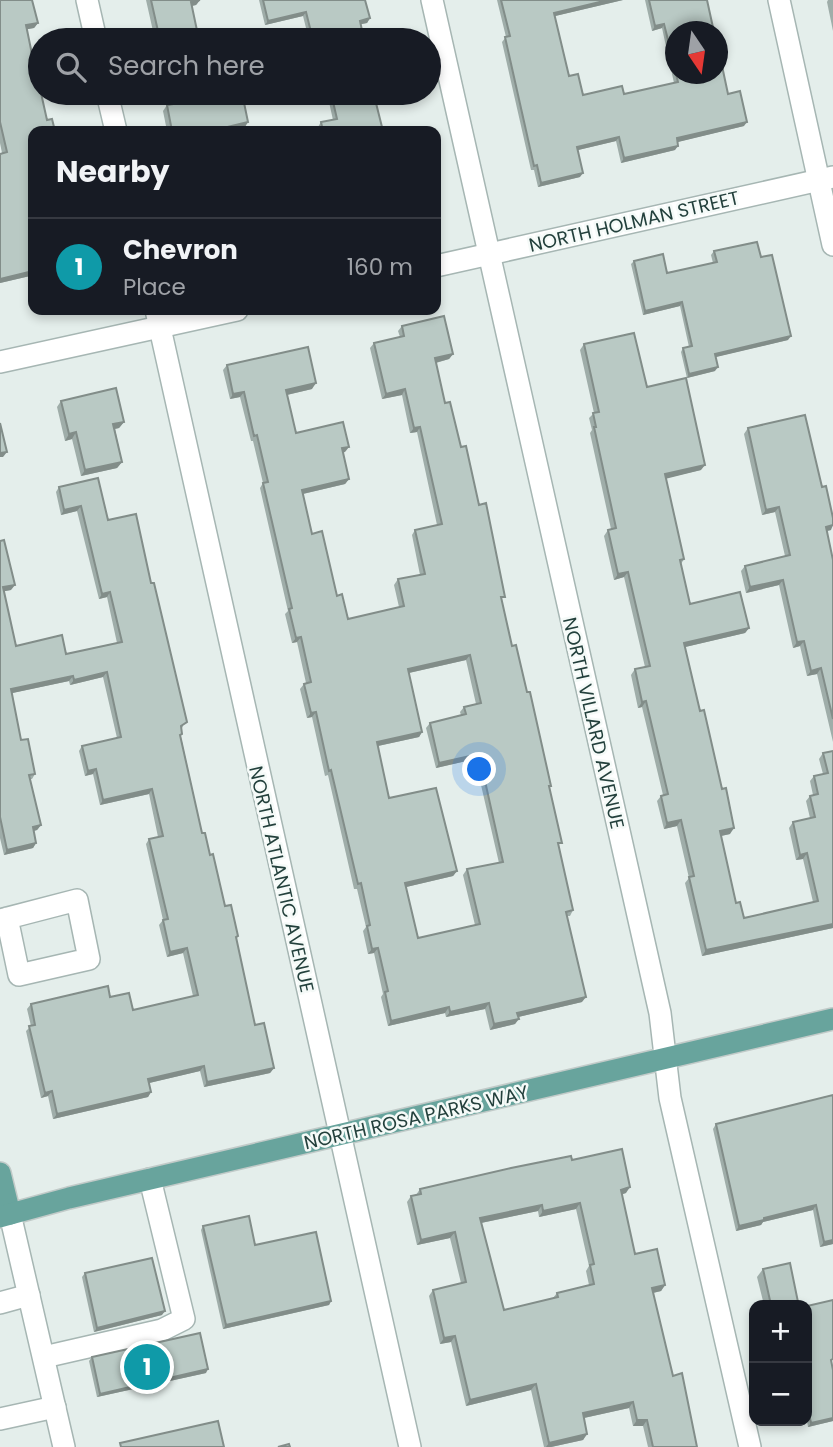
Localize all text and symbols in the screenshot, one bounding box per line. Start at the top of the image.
north arrow [665,21,728,84]
search box [28,28,441,105]
icon: search [52,48,90,86]
text: Search here [108,48,265,84]
text: Nearby [56,150,170,193]
street label: NORTH HOLMAN STREET [526,184,742,259]
text: Chevron [123,232,238,268]
text: 1 [75,251,83,283]
text: 160 m [347,251,413,283]
text: Place [123,271,186,303]
street label: NORTH VILLARD AVENUE [556,615,631,832]
your location [462,752,496,786]
street label: NORTH ATLANTIC AVENUE [242,763,321,995]
street label: NORTH ROSA PARKS WAY [301,1079,531,1156]
map controls [749,1300,812,1426]
button: + [749,1300,812,1363]
pin: 1 [124,1341,170,1393]
button: − [749,1363,812,1426]

